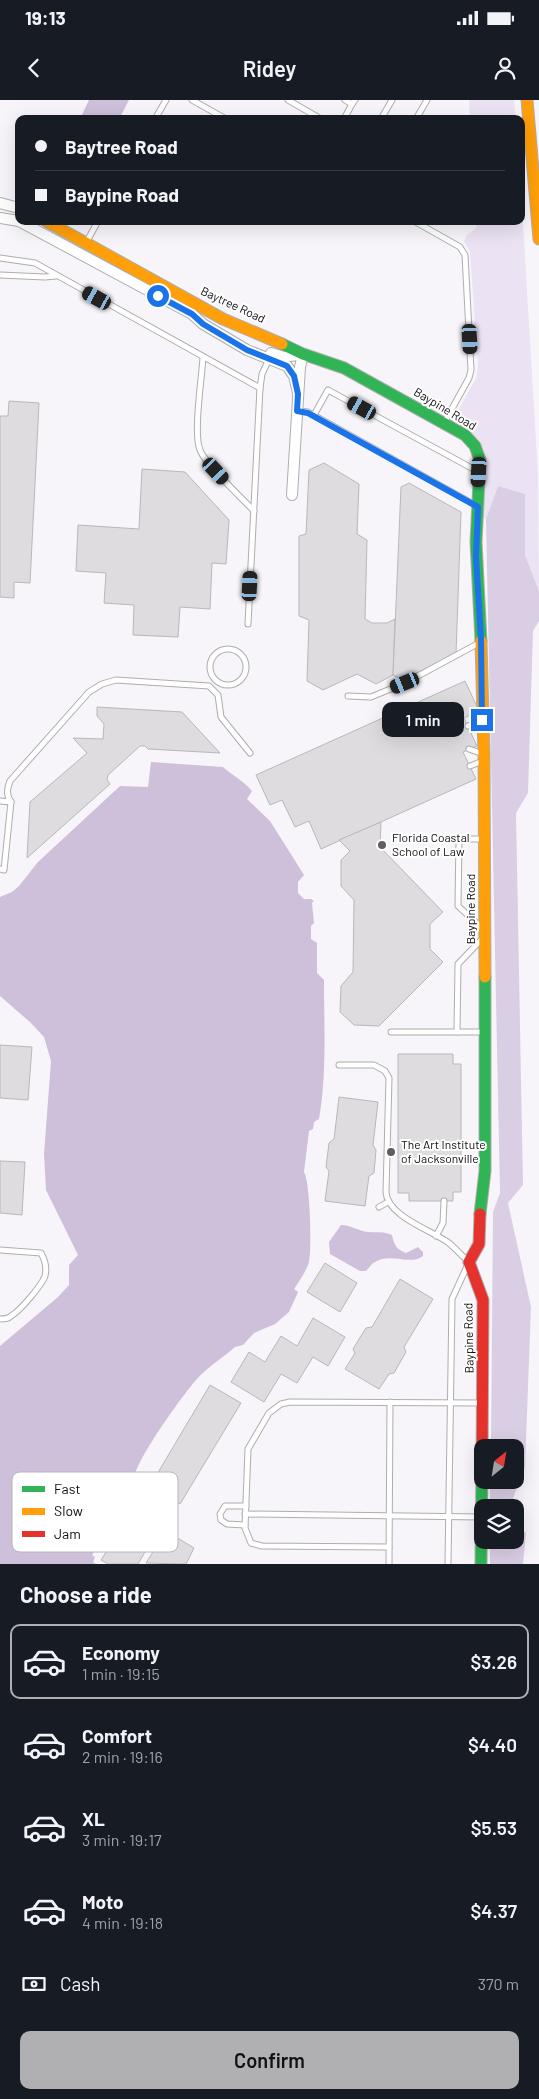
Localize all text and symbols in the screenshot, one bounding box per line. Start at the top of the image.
text: 19:13 [25,6,66,29]
icon: back [20,54,48,82]
icon: person [491,54,519,82]
text: Ridey [243,55,296,81]
text: Baytree Road [65,135,178,158]
text: Baypine Road [65,183,179,206]
street label: Baytree Road [199,283,268,325]
car [80,284,113,312]
route start [147,285,169,307]
car [461,324,478,354]
street label: Baypine Road [412,384,479,432]
car [345,394,378,422]
car [200,455,231,487]
car [470,457,487,487]
car [241,571,258,601]
car [388,670,421,696]
callout: 1 min [382,702,464,738]
route end [471,709,493,731]
text: 1 min [406,710,440,729]
place label: Florida Coastal School of Law [392,830,470,858]
marker: Florida Coastal School of Law [376,839,388,851]
street label: Baypine Road [463,874,477,944]
place label: The Art Institute of Jacksonville [401,1137,486,1165]
marker: The Art Institute of Jacksonville [385,1146,397,1158]
street label: Baypine Road [460,1303,476,1373]
north arrow [474,1439,524,1489]
map controls [474,1439,524,1549]
legend [12,1472,178,1552]
text: Fast [54,1480,80,1497]
button: layers [474,1499,524,1549]
text: Slow [54,1502,83,1519]
text: Jam [54,1525,81,1542]
text: Choose a ride [20,1581,152,1607]
icon: car [22,1639,67,1684]
text: Economy [82,1641,160,1664]
text: $3.26 [470,1650,517,1673]
text: 1 min · 19:15 [82,1664,160,1683]
icon: car [22,1722,67,1767]
text: Comfort [82,1724,152,1747]
text: $4.40 [468,1733,517,1756]
text: 2 min · 19:16 [82,1747,163,1766]
icon: car [22,1805,67,1850]
text: XL [82,1807,105,1830]
text: $5.53 [471,1816,517,1839]
text: 3 min · 19:17 [82,1830,162,1849]
icon: car [22,1888,67,1933]
text: Moto [82,1890,124,1913]
text: $4.37 [471,1899,517,1922]
text: 4 min · 19:18 [82,1913,163,1932]
icon: cash [20,1970,48,1998]
text: Cash [60,1972,101,1995]
text: 370 m [478,1974,519,1993]
button: Confirm [20,2031,519,2089]

